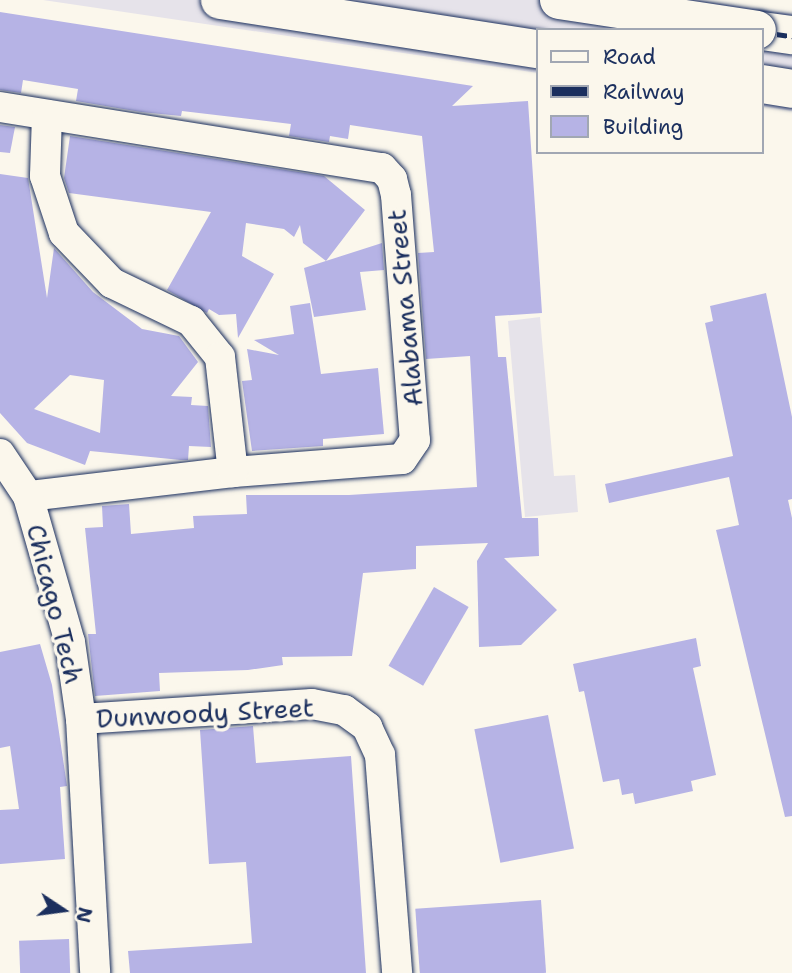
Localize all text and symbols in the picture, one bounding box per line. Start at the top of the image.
legend [536,28,764,154]
text: Road [603,43,656,71]
text: Railway [603,78,685,106]
text: Building [603,113,683,141]
street label: Alabama Street [381,208,429,408]
street label: Chicago Tech [20,521,90,687]
street label: Dunwoody Street [95,692,315,734]
north arrow [28,875,98,945]
text: N [70,905,98,925]

